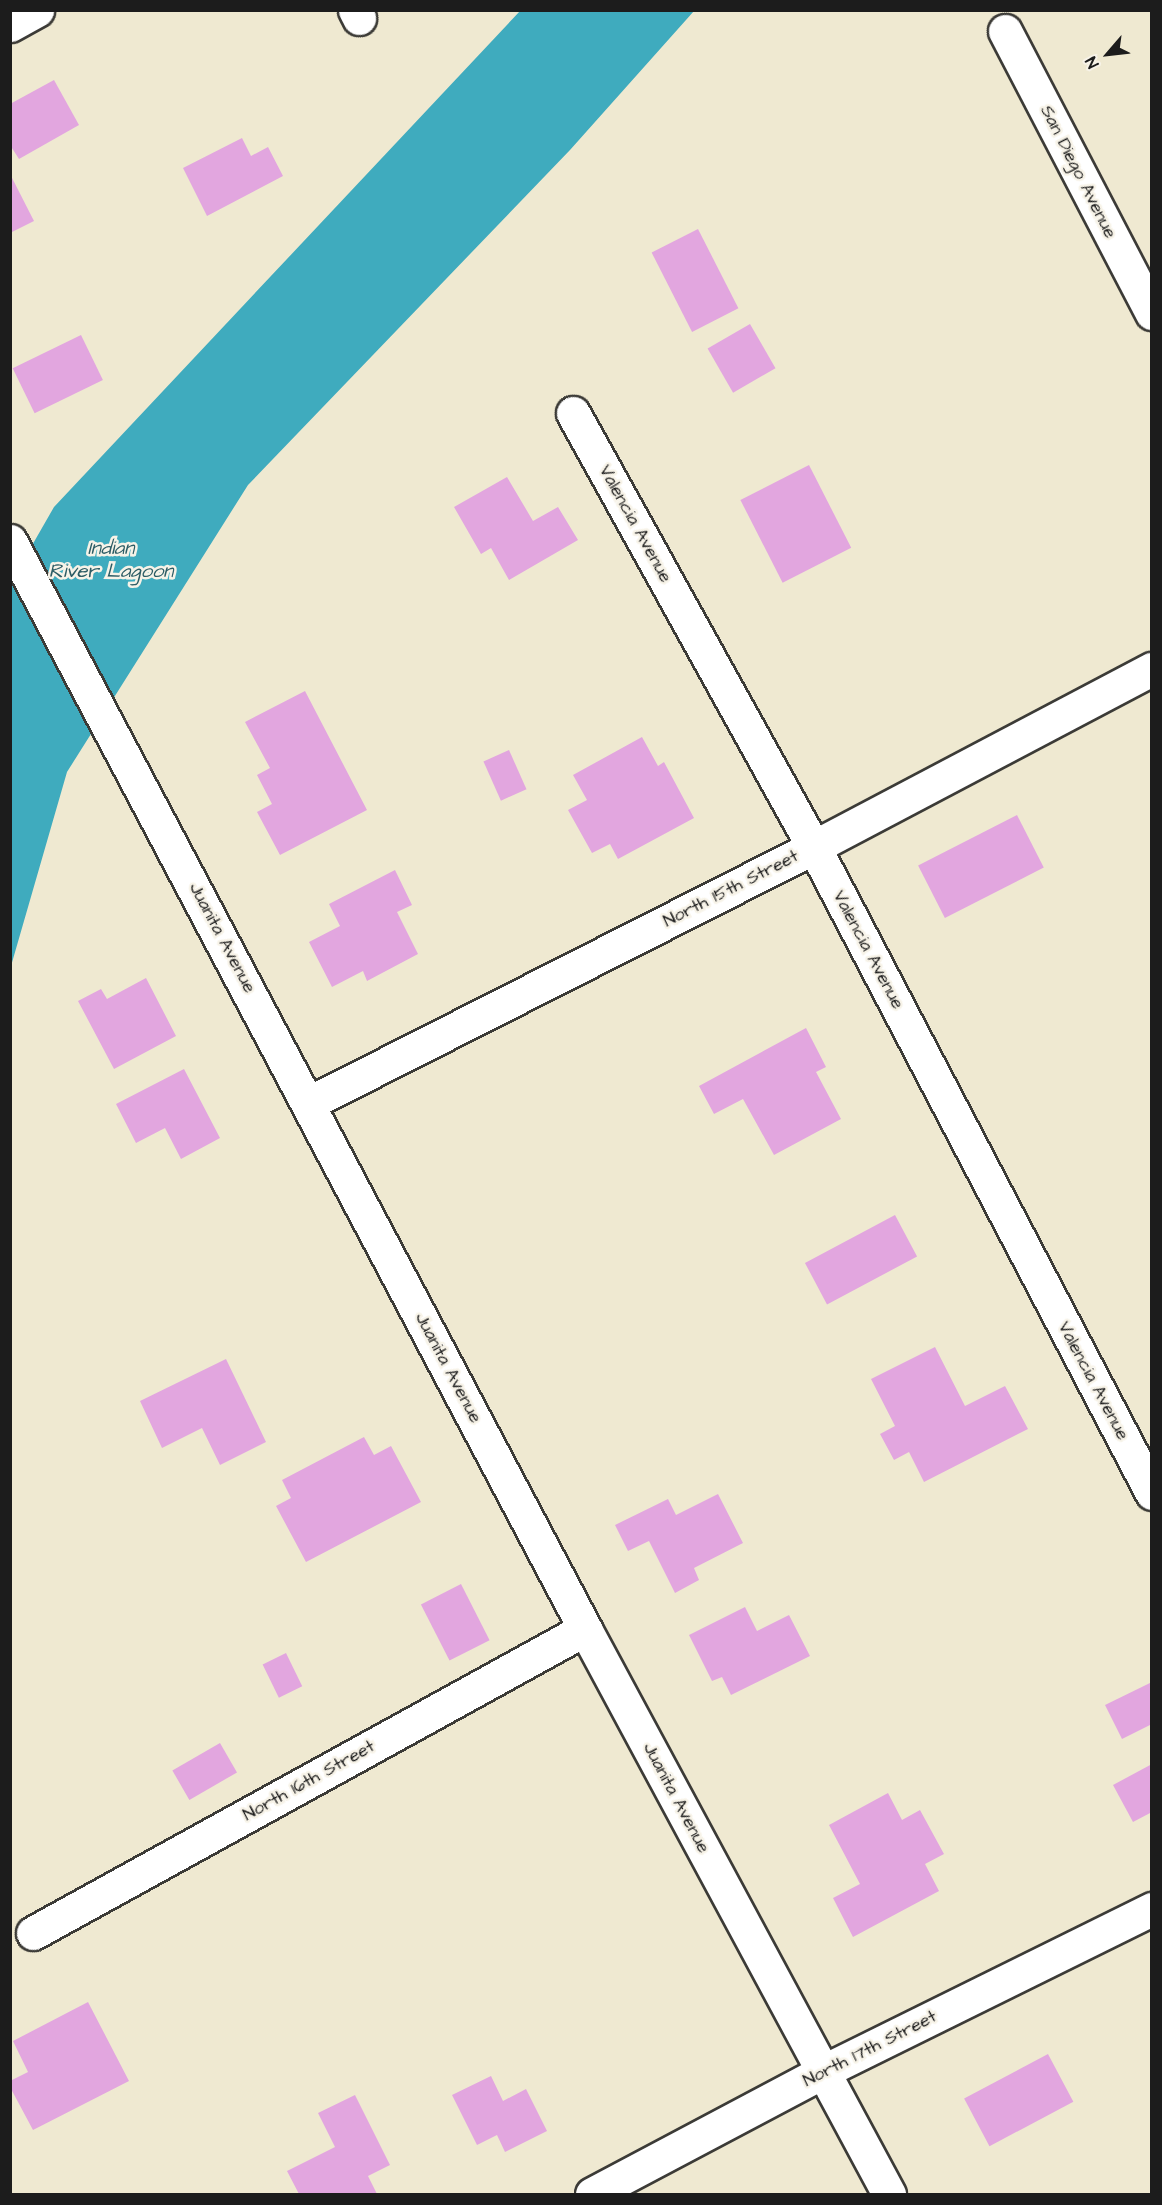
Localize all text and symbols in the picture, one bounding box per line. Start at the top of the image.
north arrow [1078,24,1138,84]
text: N [1080,53,1104,72]
street label: San Diego Avenue [1035,102,1121,242]
street label: Valencia Avenue [594,461,676,587]
water label: Indian River Lagoon [49,536,173,583]
street label: North 15th Street [660,846,802,932]
street label: Juanita Avenue [184,879,260,997]
street label: Valencia Avenue [828,887,908,1013]
street label: Juanita Avenue [410,1309,486,1427]
street label: Valencia Avenue [1053,1318,1133,1444]
street label: North 16th Street [239,1736,379,1826]
street label: Juanita Avenue [638,1739,714,1857]
street label: North 17th Street [800,2006,940,2092]

